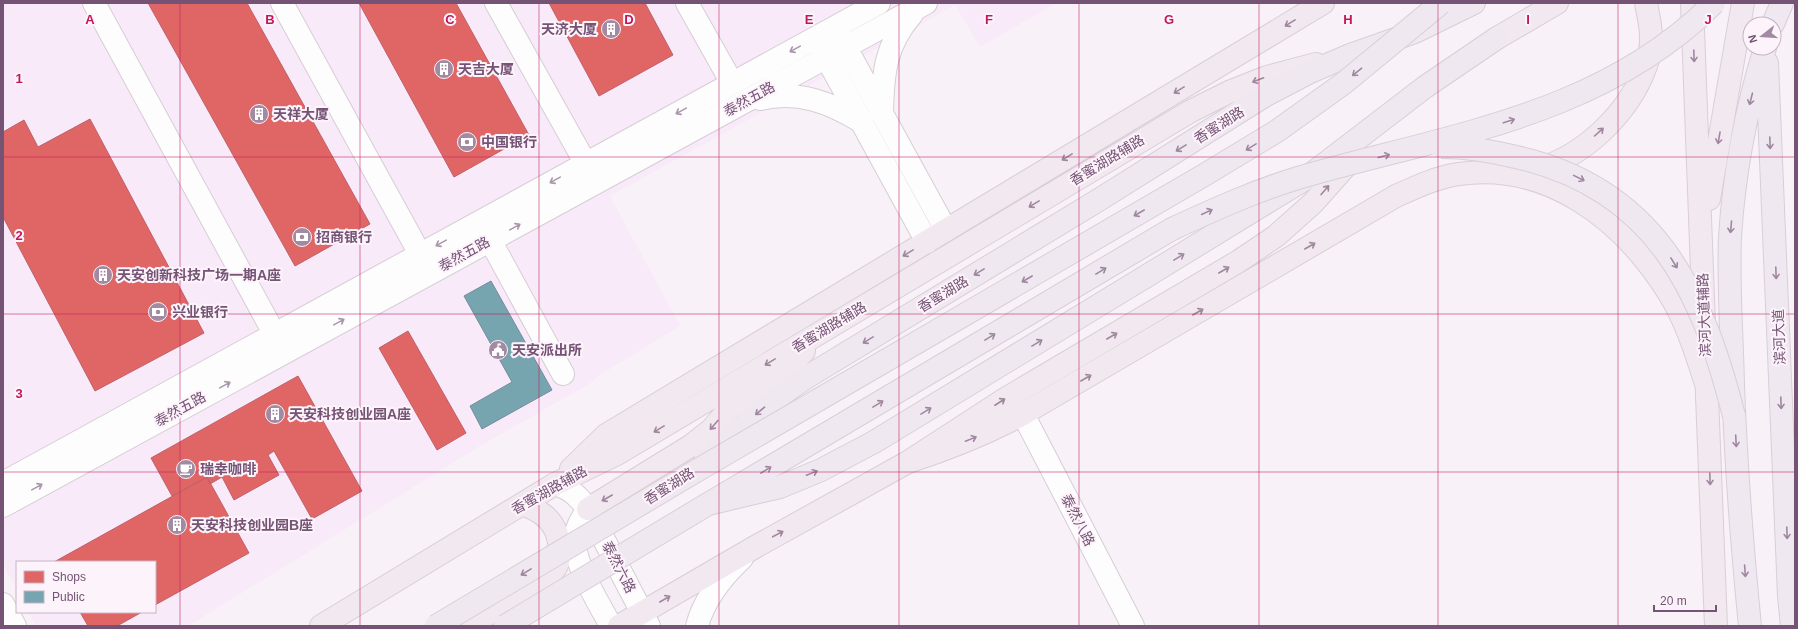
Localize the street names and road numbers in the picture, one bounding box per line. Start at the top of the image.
street label: 泰然五路 [721,78,777,120]
street label: 香蜜湖路 [1191,103,1247,147]
street label: 香蜜湖路辅路 [1067,132,1147,188]
street label: 泰然五路 [436,233,492,275]
street label: 香蜜湖路 [915,273,971,315]
street label: 滨河大道辅路 [1695,273,1713,357]
street label: 香蜜湖路辅路 [789,299,869,355]
street label: 滨河大道 [1770,309,1788,365]
street label: 泰然五路 [152,388,208,430]
street label: 香蜜湖路辅路 [508,463,590,517]
street label: 香蜜湖路 [641,464,697,508]
street label: 泰然八路 [1058,491,1098,549]
street label: 泰然六路 [599,538,639,596]

